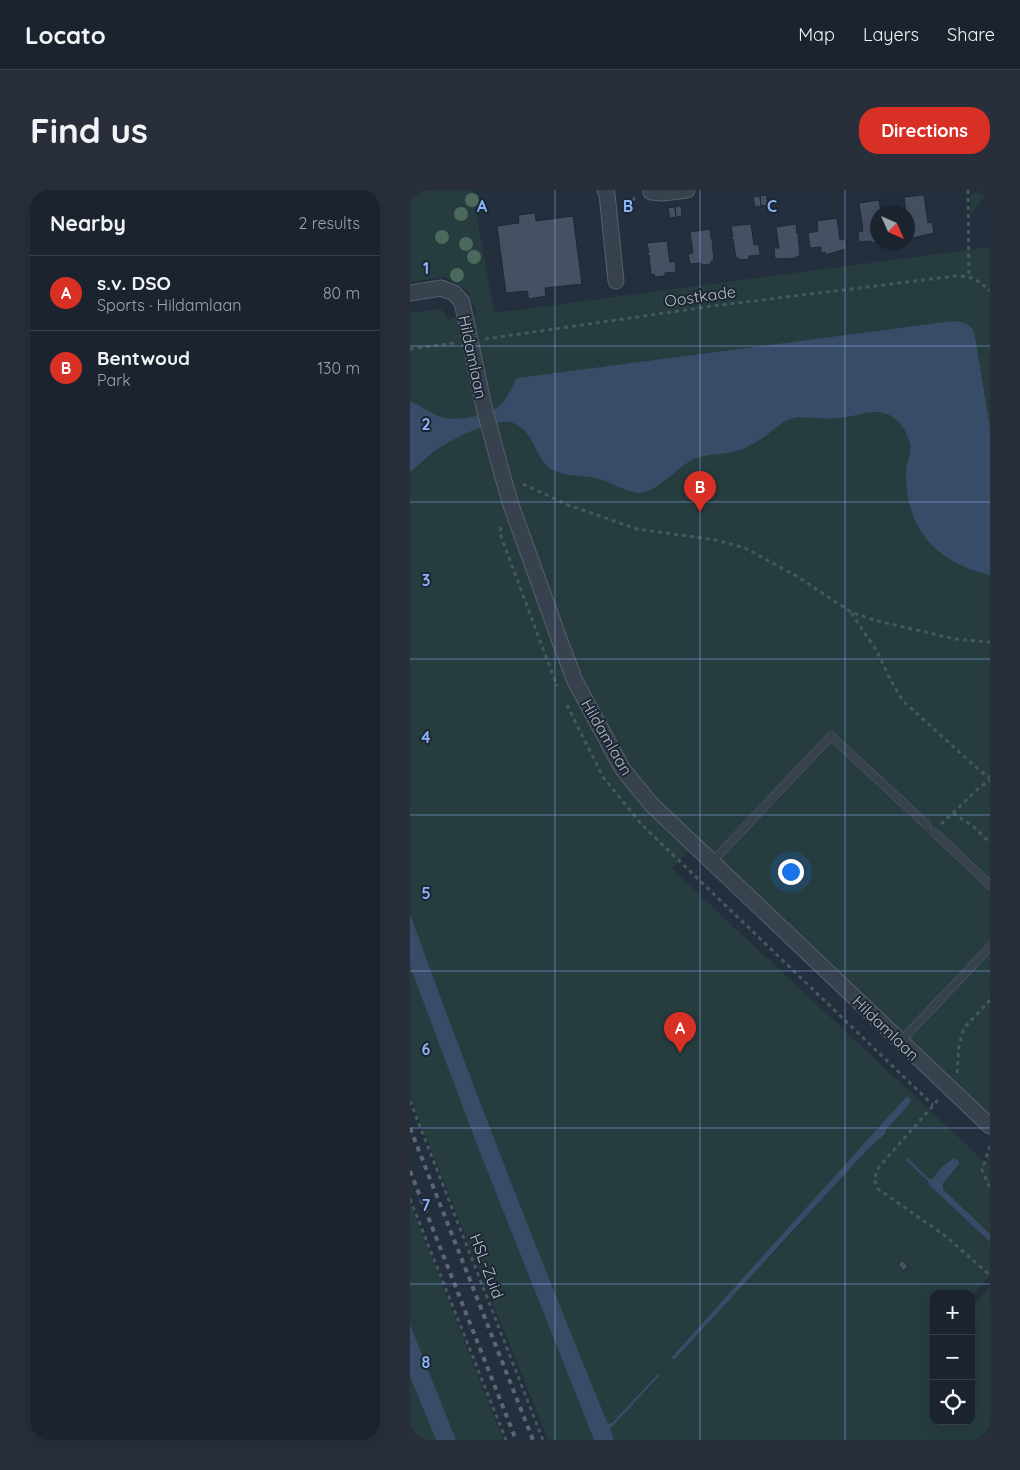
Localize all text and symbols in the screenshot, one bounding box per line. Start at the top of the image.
text: Locato [25,20,106,50]
text: Map [798,23,835,46]
text: Layers [863,23,919,46]
text: Share [947,23,995,46]
button: Directions [859,107,990,154]
text: Find us [30,108,148,152]
text: A [477,196,488,216]
text: B [623,196,633,216]
text: C [767,196,777,216]
north arrow [870,205,915,250]
text: Nearby [50,210,126,236]
text: 2 results [298,213,360,233]
text: 1 [423,258,429,278]
text: s.v. DSO [97,271,171,295]
street label: Oostkade [663,281,737,311]
text: A [61,283,71,303]
text: 80 m [323,283,360,303]
text: Sports · Hildamlaan [97,295,242,315]
street label: Hildamlaan [454,313,492,401]
text: Bentwoud [97,346,190,370]
text: B [61,358,71,378]
text: 130 m [317,358,360,378]
text: Park [97,370,131,390]
text: 2 [421,414,431,434]
pin: B [684,471,716,512]
text: 3 [422,570,430,590]
street label: Hildamlaan [577,695,637,779]
text: 4 [421,727,431,747]
your location [778,859,804,885]
text: 5 [421,883,431,903]
street label: Hildamlaan [849,991,923,1065]
pin: A [664,1012,696,1053]
text: 6 [422,1039,431,1059]
text: 7 [422,1195,431,1215]
street label: HSL-Zuid [466,1231,508,1301]
map controls [930,1290,975,1425]
button: + [930,1290,975,1335]
button: − [930,1335,975,1380]
text: 8 [422,1352,431,1372]
button: locate [930,1380,975,1425]

